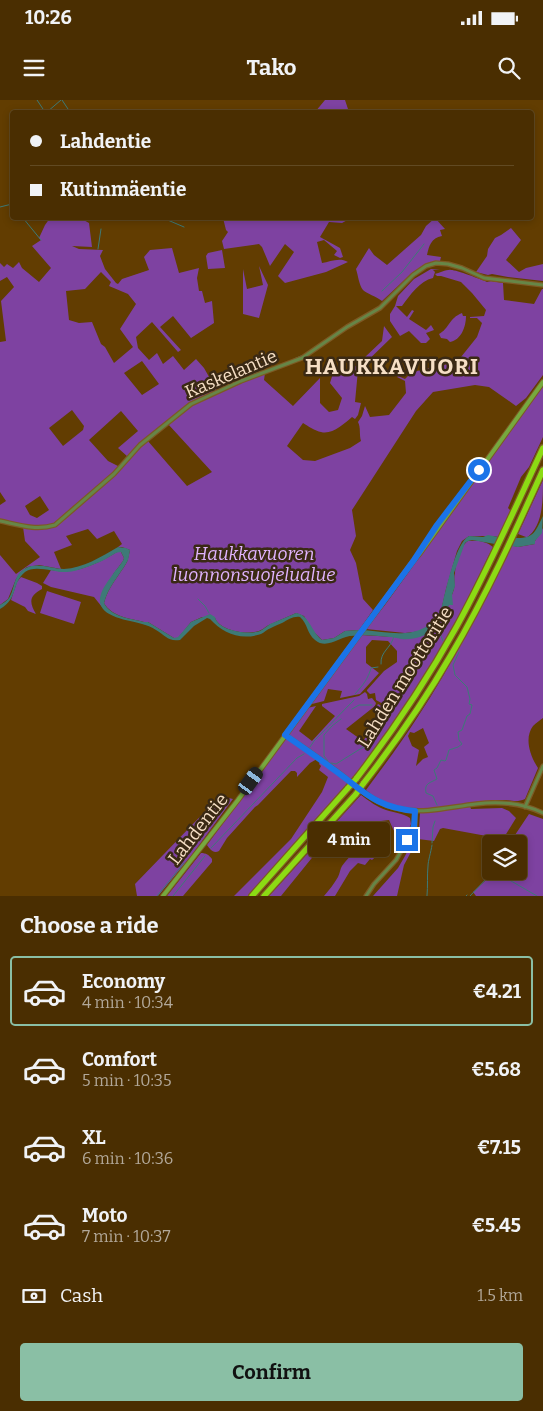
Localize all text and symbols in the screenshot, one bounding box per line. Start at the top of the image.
text: 10:26 [25,6,72,29]
icon: menu [20,54,48,82]
text: Tako [246,54,297,81]
icon: search [495,54,523,82]
text: Lahdentie [60,130,151,153]
text: Kutinmäentie [60,178,186,201]
street label: Kaskelantie [182,345,280,403]
district label: HAUKKAVUORI [305,353,479,380]
route start [468,459,490,481]
park label: Haukkavuoren luonnonsuojelualue [173,543,335,586]
street label: Lahden moottoritie [353,602,457,752]
car [236,764,265,798]
street label: Lahdentie [163,789,233,869]
callout: 4 min [307,822,390,858]
route end [396,829,418,851]
text: 4 min [327,830,371,849]
map controls [482,835,527,880]
button: layers [482,835,527,880]
text: Choose a ride [20,912,159,939]
icon: car [22,969,67,1014]
text: Economy [82,970,165,993]
text: €4.21 [473,980,521,1003]
text: 4 min · 10:34 [82,993,173,1012]
icon: car [22,1047,67,1092]
text: Comfort [82,1048,157,1071]
text: €5.68 [471,1058,521,1081]
text: 5 min · 10:35 [82,1071,171,1090]
icon: car [22,1125,67,1170]
text: XL [82,1126,106,1149]
text: €7.15 [477,1136,521,1159]
text: 6 min · 10:36 [82,1149,173,1168]
icon: car [22,1203,67,1248]
text: Moto [82,1204,128,1227]
text: €5.45 [472,1214,521,1237]
text: 7 min · 10:37 [82,1227,170,1246]
icon: cash [20,1282,48,1310]
text: Cash [60,1284,103,1307]
text: 1.5 km [477,1286,523,1305]
button: Confirm [20,1343,523,1401]

